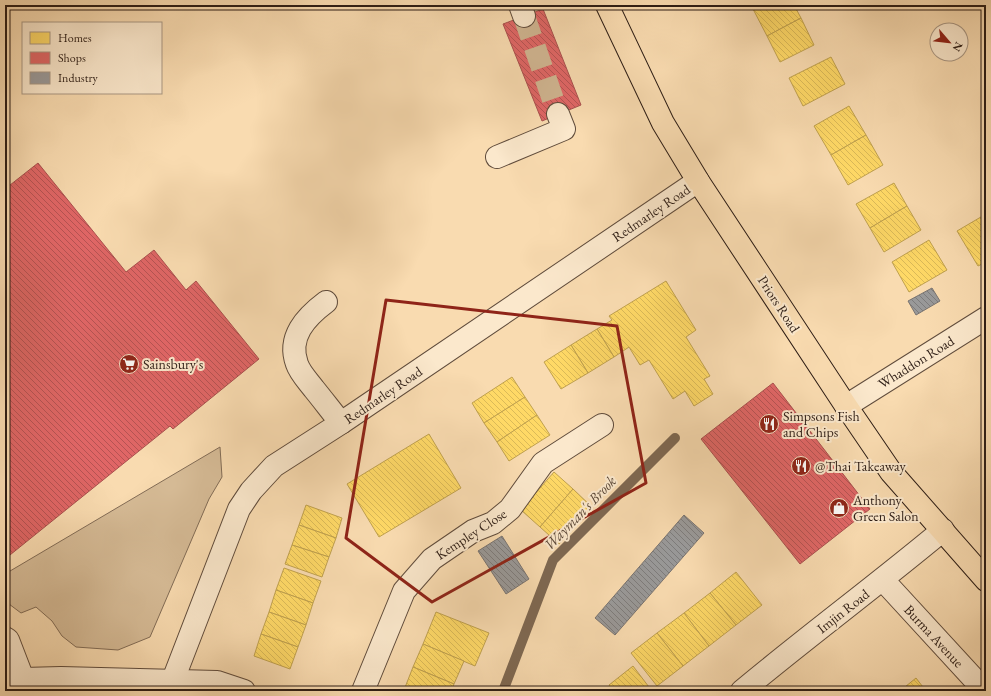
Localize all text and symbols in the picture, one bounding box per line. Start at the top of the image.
legend [22,22,162,94]
north arrow [929,22,969,62]
text: Homes [58,30,92,46]
text: N [950,39,966,54]
text: Shops [58,50,86,66]
text: Industry [58,70,98,86]
street label: Redmarley Road [608,180,694,246]
street label: Priors Road [754,272,804,337]
street label: Whaddon Road [875,331,958,392]
supermarket icon: Sainsbury's [118,353,140,375]
place label: Sainsbury's [143,355,204,373]
street label: Redmarley Road [340,362,426,428]
place label: Simpsons Fish and Chips [783,407,860,441]
restaurant icon: Simpsons Fish and Chips [758,413,780,435]
restaurant icon: @Thai Takeaway [790,455,812,477]
place label: @Thai Takeaway [815,457,907,475]
water label: Wayman's Brook [539,471,620,554]
place label: Anthony Green Salon [852,491,919,525]
shop icon: Anthony Green Salon [828,497,850,519]
street label: Kempley Close [432,504,510,564]
street label: Imjin Road [813,584,874,637]
street label: Burma Avenue [900,601,968,672]

